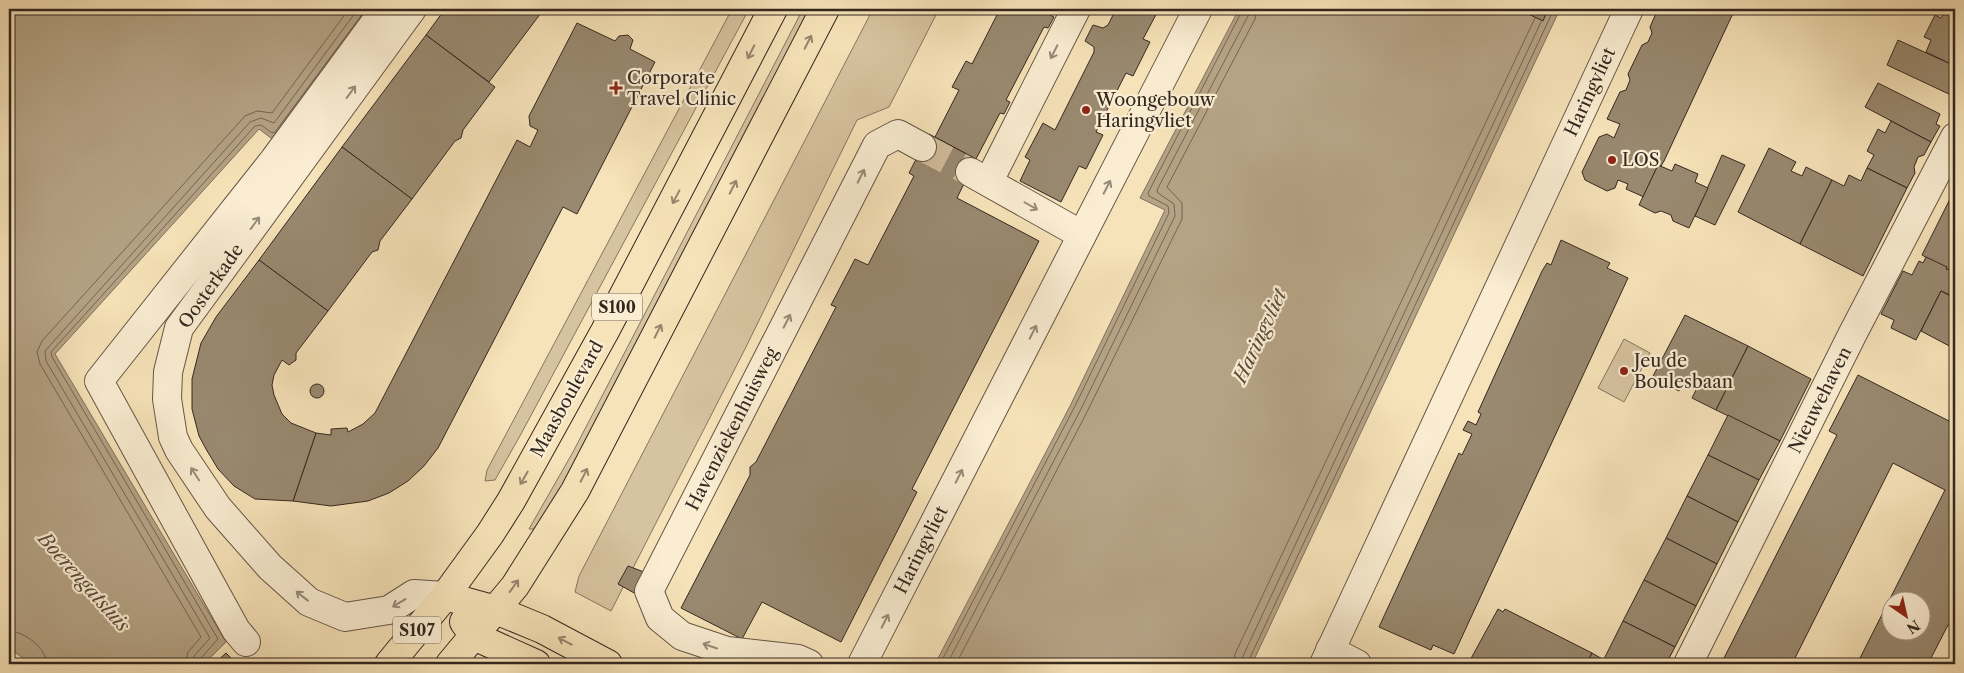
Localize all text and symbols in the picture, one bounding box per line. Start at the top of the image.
one-way arrow [804,35,813,50]
street label: Haringvliet [1560,43,1620,140]
one-way arrow [746,44,755,59]
one-way arrow [1049,44,1058,59]
place label: Corporate Travel Clinic [627,67,736,110]
marker: Corporate Travel Clinic [609,81,623,95]
one-way arrow [346,85,356,99]
place label: Woongebouw Haringvliet [1095,89,1216,132]
marker: Woongebouw Haringvliet [1080,104,1092,116]
place label: LOS [1622,149,1660,171]
marker: LOS [1606,154,1618,166]
one-way arrow [856,169,866,184]
one-way arrow [728,179,738,194]
one-way arrow [1103,180,1112,195]
one-way arrow [671,189,681,204]
one-way arrow [1023,201,1038,211]
one-way arrow [250,216,260,230]
street label: Oosterkade [174,239,248,333]
water label: Haringvliet [1227,284,1292,388]
road number: S100 [592,294,642,320]
one-way arrow [783,314,792,329]
one-way arrow [654,324,663,339]
one-way arrow [1028,324,1038,339]
street label: Maasboulevard [526,337,608,461]
street label: Havenziekenhuisweg [681,343,783,514]
street label: Nieuwehaven [1784,343,1856,457]
place label: Jeu de Boulesbaan [1631,350,1733,393]
marker: Jeu de Boulesbaan [1618,365,1630,377]
one-way arrow [190,468,200,482]
one-way arrow [580,468,589,483]
one-way arrow [955,469,964,484]
one-way arrow [518,470,528,485]
street label: Haringvliet [890,502,953,598]
water label: Boerengatsluis [32,526,135,637]
one-way arrow [509,580,520,593]
north arrow [1882,590,1932,640]
one-way arrow [295,591,308,602]
one-way arrow [392,599,406,609]
one-way arrow [881,614,890,629]
road number: S107 [393,616,441,644]
text: N [1903,616,1923,638]
one-way arrow [558,636,573,646]
one-way arrow [702,640,718,650]

